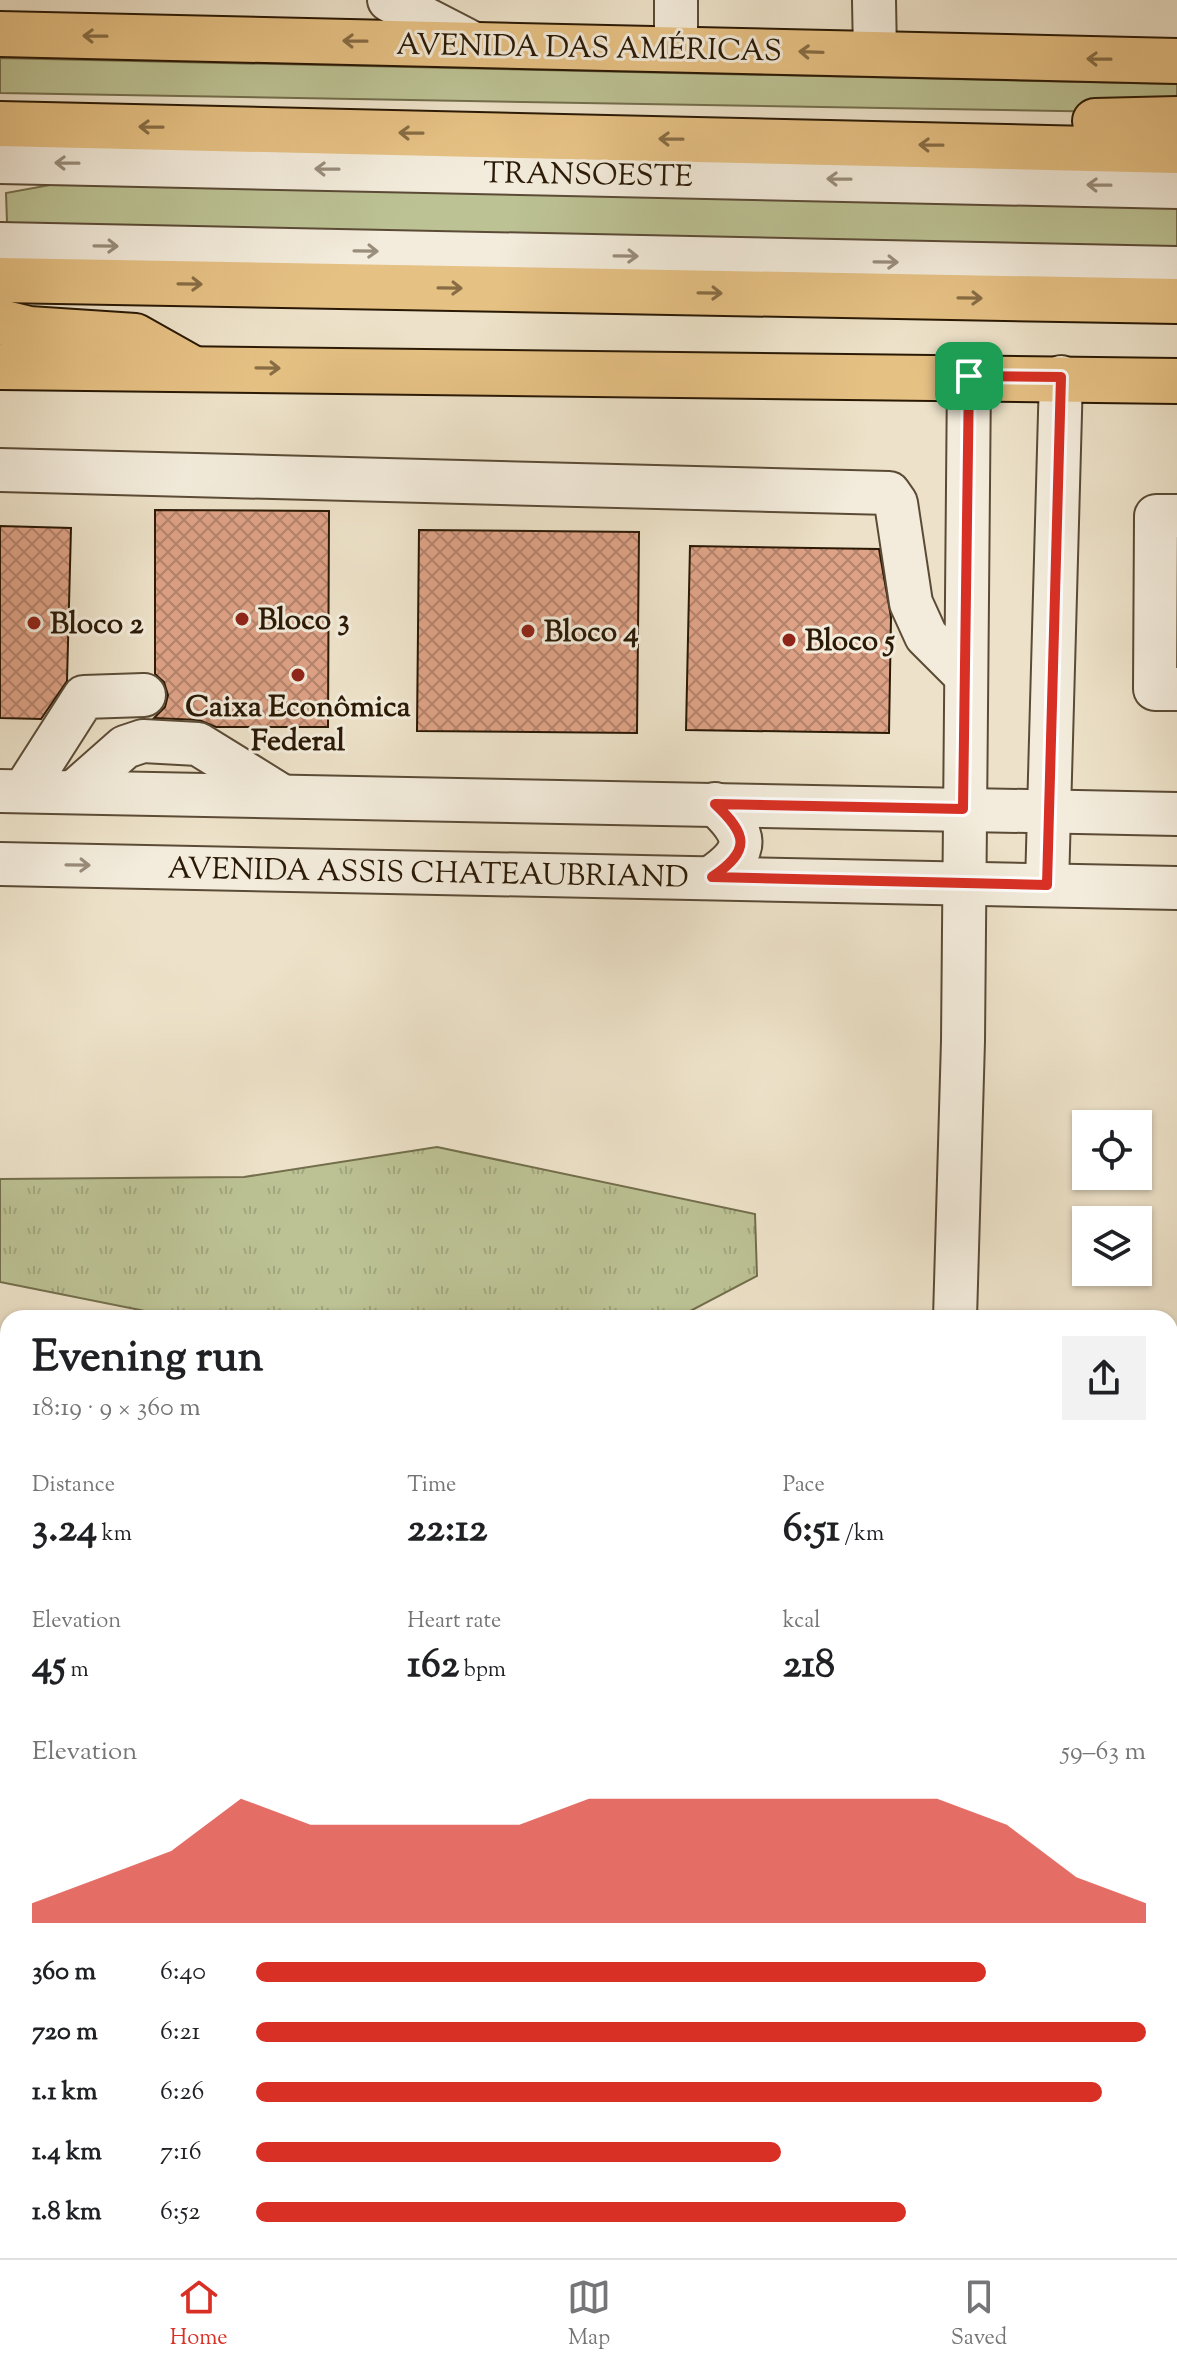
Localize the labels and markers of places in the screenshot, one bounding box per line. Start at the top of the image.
pin [935,342,1003,410]
place label: Bloco 3 [258,600,350,643]
place label: Bloco 2 [50,604,144,647]
marker: Bloco 3 [233,610,251,628]
place label: Bloco 4 [544,612,639,655]
marker: Bloco 2 [25,614,43,632]
place label: Bloco 5 [805,621,896,664]
marker: Bloco 4 [519,622,537,640]
marker: Bloco 5 [780,631,798,649]
marker: Caixa Econômica Federal [289,666,307,684]
place label: Caixa Econômica Federal [185,687,411,764]

